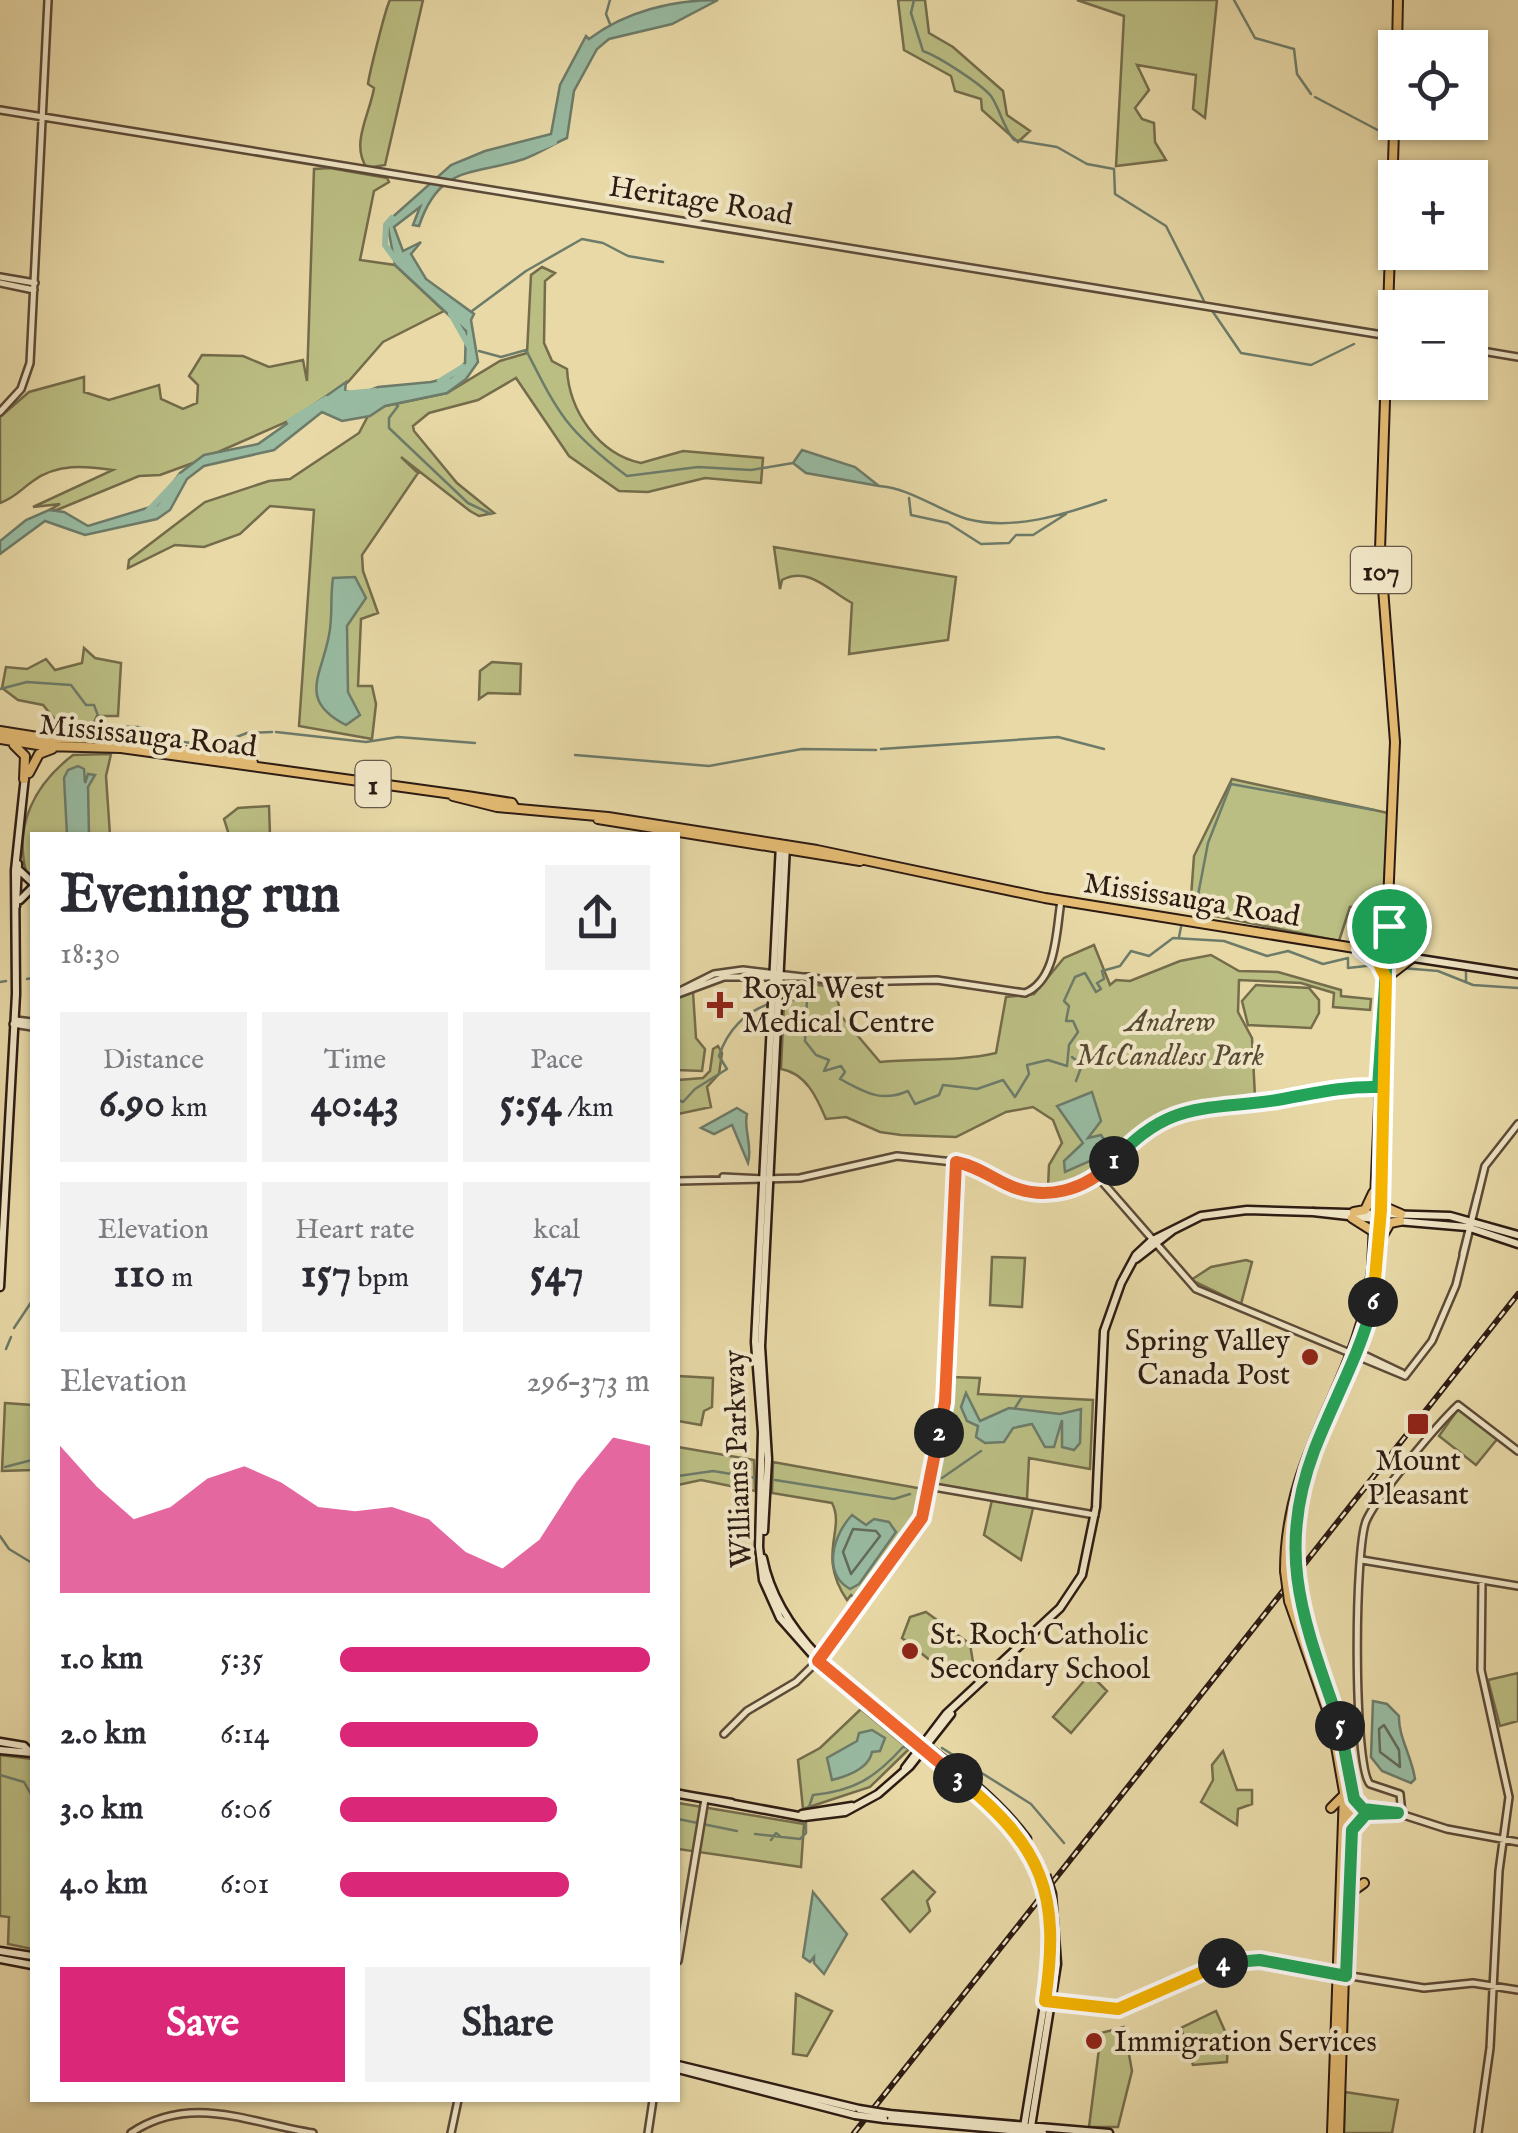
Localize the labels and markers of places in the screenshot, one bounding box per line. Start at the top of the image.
pin [1347,884,1432,969]
place label: Royal West Medical Centre [742,971,934,1043]
marker: Royal West Medical Centre [707,992,733,1018]
pin: 1 [1089,1136,1139,1186]
pin: 6 [1348,1277,1398,1327]
place label: Spring Valley Canada Post [1125,1323,1290,1395]
marker: Spring Valley Canada Post [1299,1346,1321,1368]
pin: 2 [914,1408,964,1458]
marker: Mount Pleasant [1405,1411,1431,1437]
place label: Mount Pleasant [1367,1443,1469,1515]
place label: St. Roch Catholic Secondary School [930,1617,1151,1689]
marker: St. Roch Catholic Secondary School [899,1640,921,1662]
pin: 5 [1315,1701,1365,1751]
pin: 3 [933,1753,983,1803]
pin: 4 [1198,1938,1248,1988]
place label: Immigration Services [1114,2024,1377,2062]
marker: Immigration Services [1083,2030,1105,2052]

